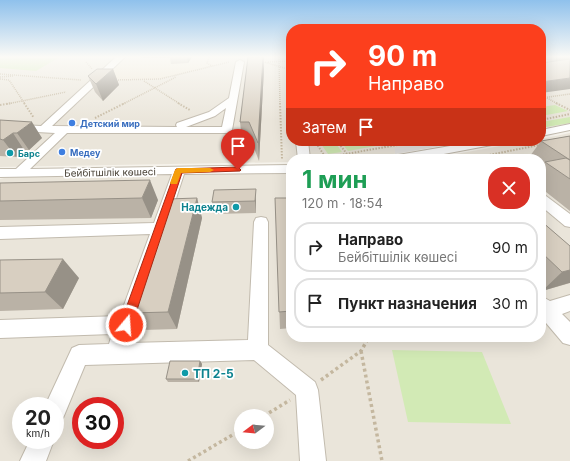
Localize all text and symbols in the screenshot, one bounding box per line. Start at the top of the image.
text: 90 m [368,39,437,73]
icon: right [302,40,354,92]
text: Направо [368,73,444,94]
icon: arrive [355,116,377,138]
marker: Детский мир [67,118,77,128]
place label: Детский мир [80,118,140,129]
text: Затем [302,118,347,137]
pin [221,129,255,170]
icon: arrive [227,135,249,157]
marker: Медеу [57,147,67,157]
place label: Медеу [70,147,101,158]
marker: Барс [5,148,15,158]
place label: Барс [18,148,40,159]
street label: Бейбітшілік көшесі [64,165,156,179]
text: 1 мин [302,165,367,194]
button: close [488,167,530,209]
text: 120 m · 18:54 [302,195,383,211]
place label: Надежда [181,201,228,213]
marker: Надежда [231,202,241,212]
text: Направо [338,230,403,249]
icon: right [304,236,326,258]
text: 90 m [492,238,528,257]
text: Бейбітшілік көшесі [338,249,457,265]
icon: arrive [304,292,326,314]
text: Пункт назначения [338,294,477,313]
text: 30 m [492,294,528,313]
position arrow [105,304,147,346]
place label: ТП 2-5 [193,366,234,381]
marker: ТП 2-5 [180,368,190,378]
speed limit sign: 30 [72,397,124,449]
text: 20 [25,406,51,430]
north arrow [234,409,274,449]
map controls [234,409,274,449]
text: km/h [26,427,50,439]

